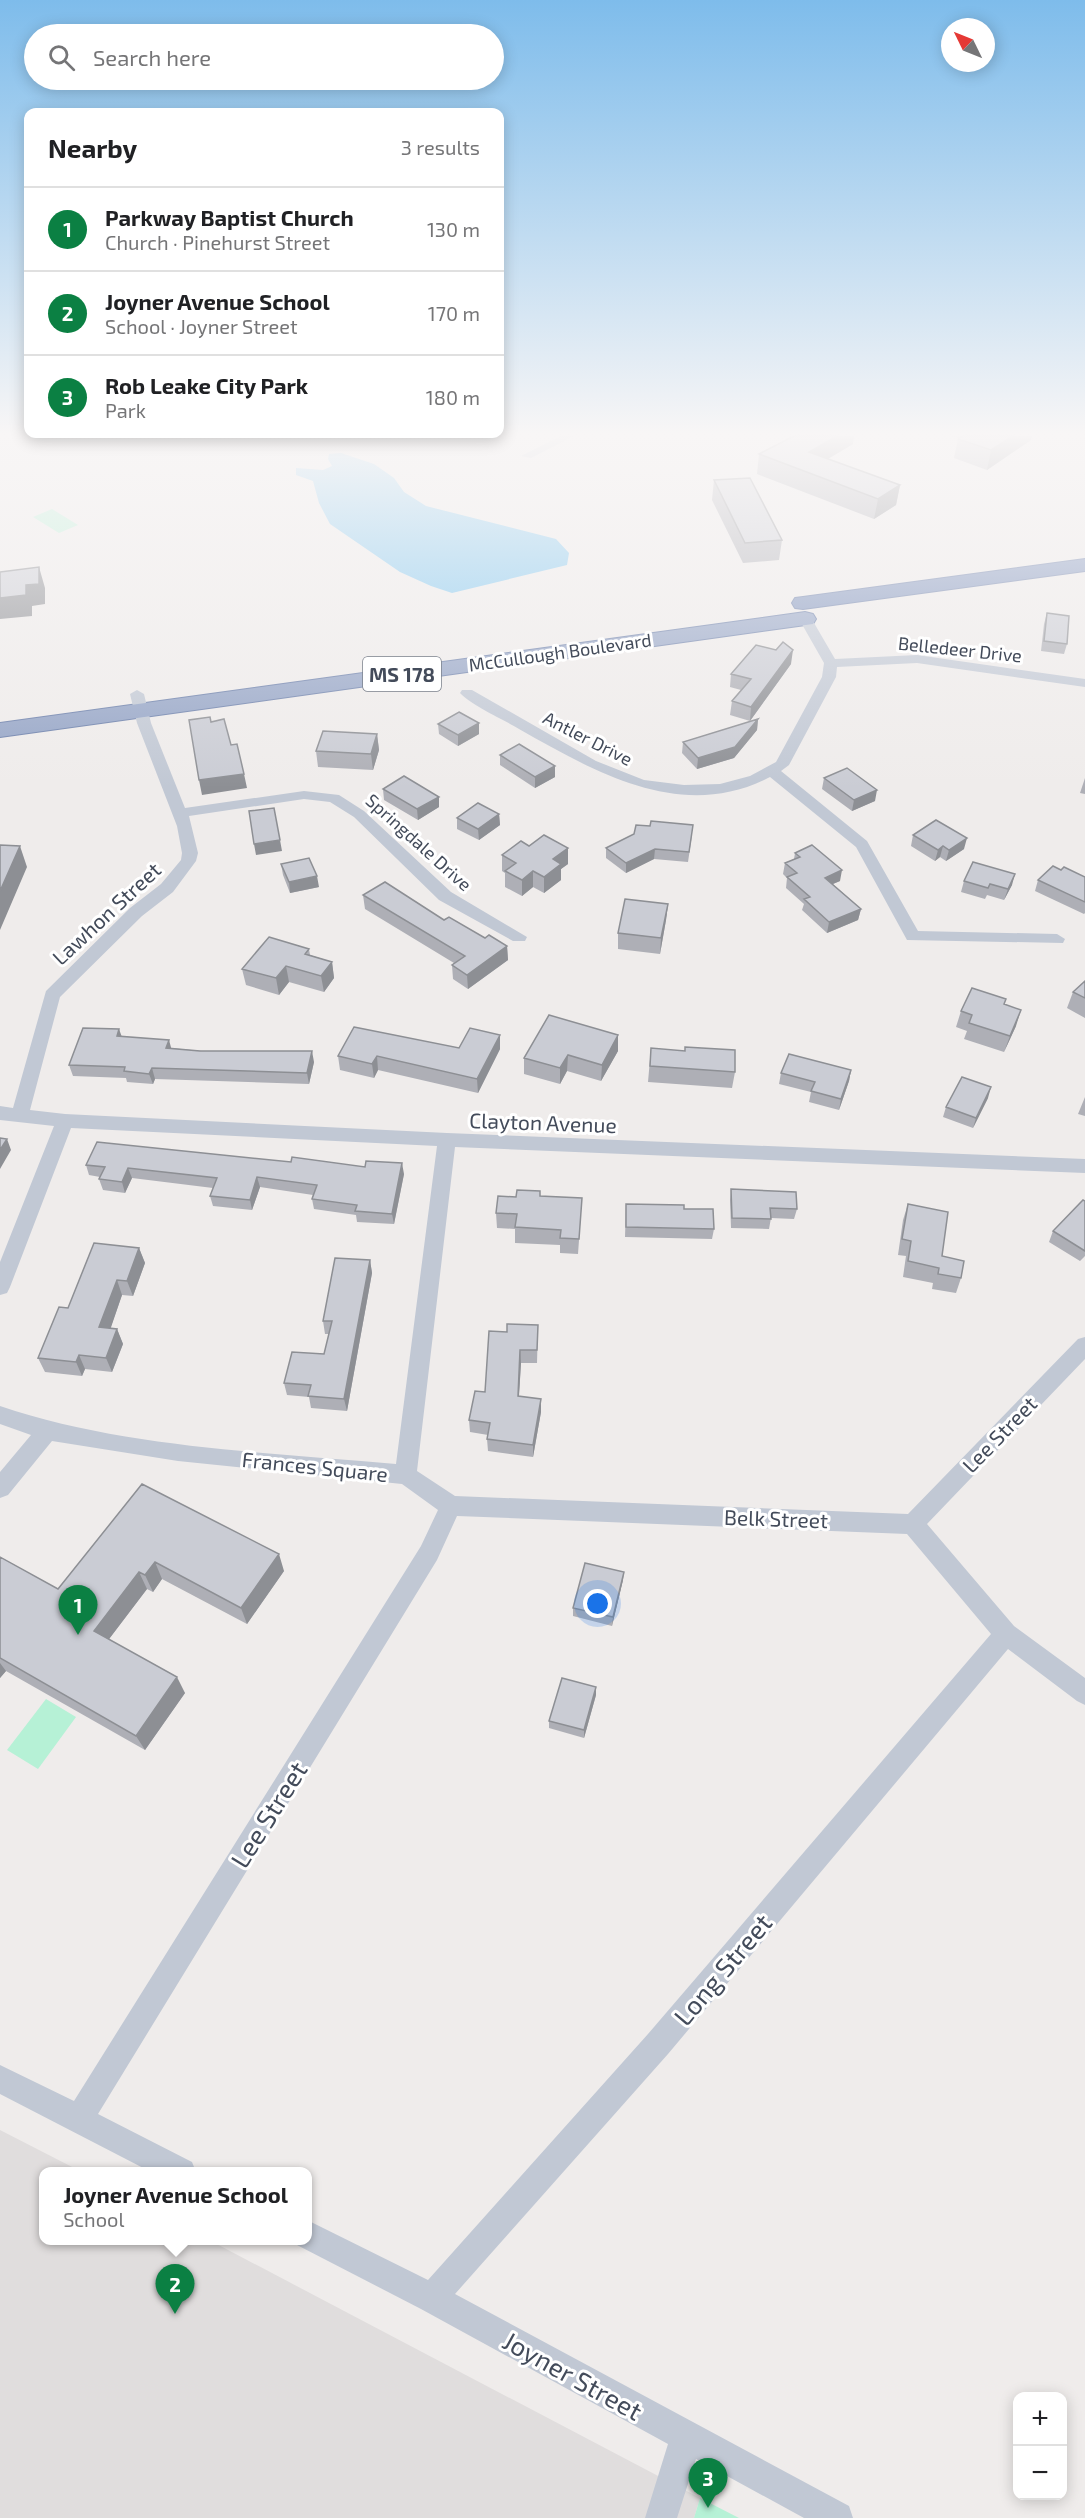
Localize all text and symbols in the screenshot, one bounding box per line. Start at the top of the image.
north arrow [941,18,995,72]
search box [24,24,504,90]
icon: search [45,41,78,74]
text: Search here [93,44,211,70]
text: Nearby [48,132,137,163]
text: 3 results [401,135,480,159]
text: Parkway Baptist Church [105,204,354,230]
text: 1 [63,217,72,241]
text: 130 m [427,217,480,241]
text: Church · Pinehurst Street [105,230,330,254]
text: Joyner Avenue School [105,288,330,314]
text: 2 [62,301,73,325]
text: 170 m [428,301,480,325]
text: School · Joyner Street [105,314,298,338]
text: Rob Leake City Park [105,372,308,398]
text: 3 [62,385,73,409]
text: 180 m [426,385,480,409]
text: Park [105,398,146,422]
street label: McCullough Boulevard [467,628,653,676]
street label: Belledeer Drive [897,632,1023,666]
road number: MS 178 [363,657,441,691]
street label: Antler Drive [540,706,636,770]
street label: Springdale Drive [362,789,476,895]
street label: Lawhon Street [47,856,165,970]
street label: Clayton Avenue [469,1107,617,1137]
street label: Lee Street [957,1391,1041,1477]
street label: Frances Square [241,1446,389,1486]
street label: Belk Street [724,1504,828,1532]
pin: 1 [58,1586,98,1635]
your location [583,1589,612,1618]
street label: Lee Street [223,1755,313,1873]
street label: Long Street [666,1907,778,2031]
popup [39,2167,312,2245]
text: Joyner Avenue School [63,2181,288,2207]
text: School [63,2207,124,2231]
pin: 2 [156,2264,195,2314]
street label: Joyner Street [498,2324,648,2426]
map controls [1013,2392,1067,2500]
button: + [1013,2392,1067,2446]
button: − [1013,2446,1067,2500]
pin: 3 [688,2458,728,2508]

